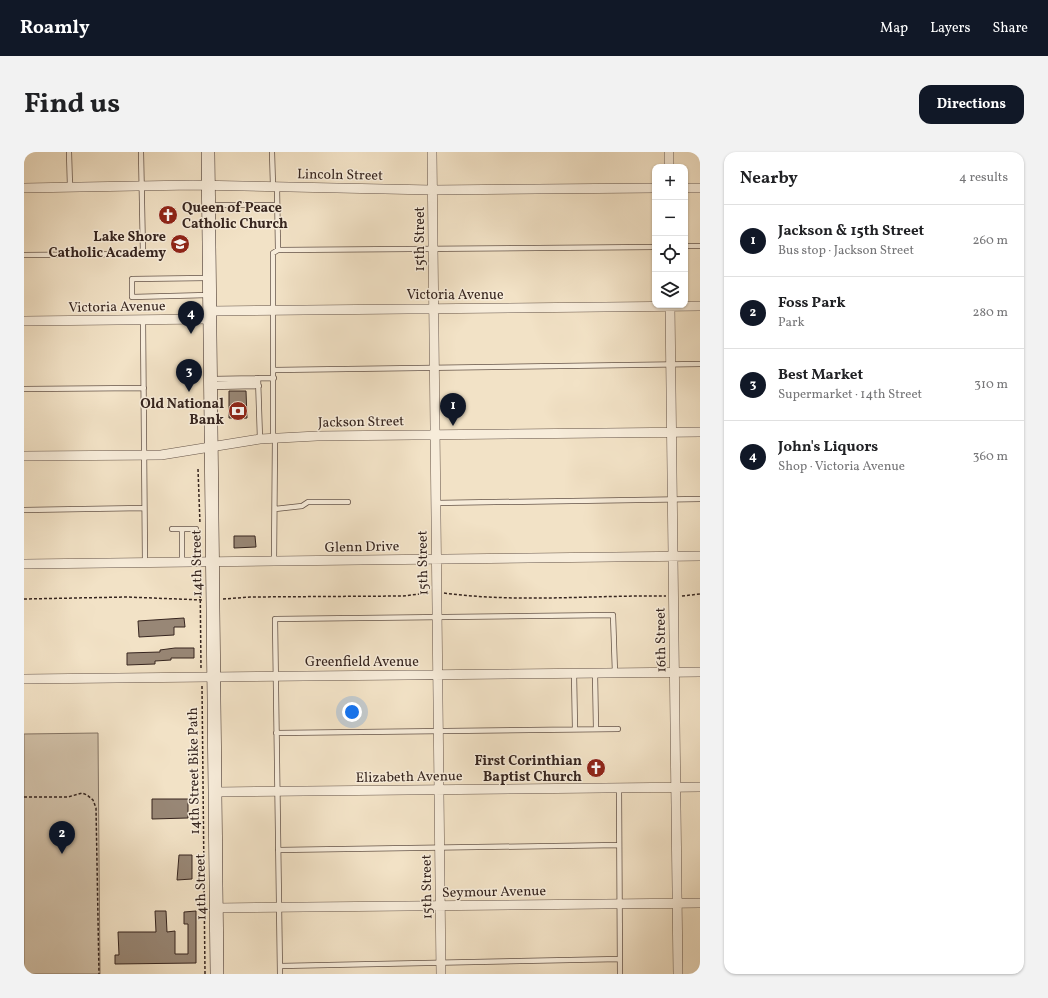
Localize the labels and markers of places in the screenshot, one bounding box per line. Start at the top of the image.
place label: Queen of Peace Catholic Church [182,199,288,234]
church icon: Queen of Peace Catholic Church [157,204,179,226]
place label: Lake Shore Catholic Academy [48,228,166,263]
school or university icon: Lake Shore Catholic Academy [169,233,191,255]
pin: 4 [178,301,204,334]
pin: 3 [176,359,202,392]
pin: 1 [440,393,466,426]
place label: Old National Bank [140,395,225,430]
bank icon: Old National Bank [227,400,249,422]
place label: First Corinthian Baptist Church [474,752,582,787]
church icon: First Corinthian Baptist Church [585,757,607,779]
pin: 2 [49,821,75,854]

